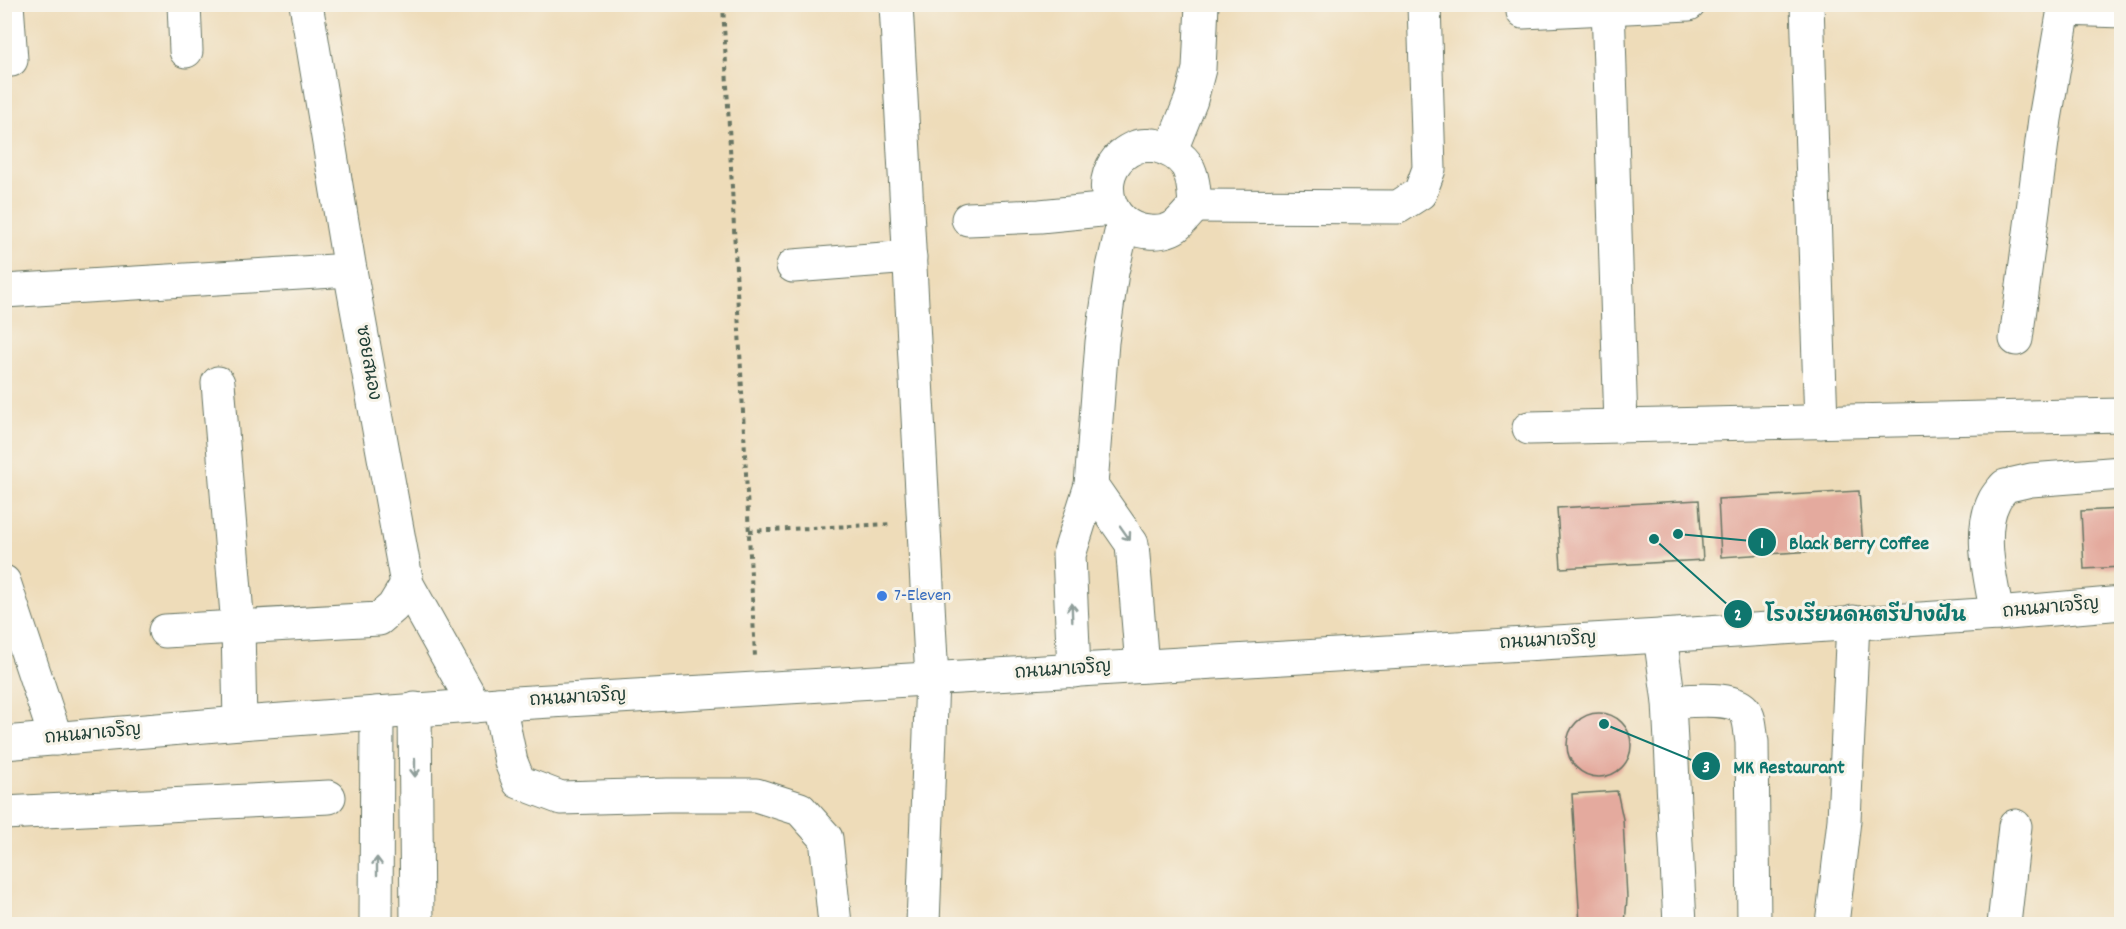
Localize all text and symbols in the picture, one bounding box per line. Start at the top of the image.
street label: ซอยสนอง [348,323,386,403]
callout: Black Berry Coffee [1747,523,1941,561]
one-way arrow [1119,524,1131,541]
text: Black Berry Coffee [1789,531,1929,559]
text: 1 [1760,532,1764,557]
place label: 7-Eleven [894,584,951,609]
marker: 7-Eleven [875,589,889,603]
street label: ถนนมาเจริญ [2002,591,2100,626]
callout: โรงเรียนดนตรีปางฝัน [1723,595,1978,633]
text: โรงเรียนดนตรีปางฝัน [1765,601,1966,631]
one-way arrow [1066,603,1077,623]
text: 2 [1734,604,1742,629]
street label: ถนนมาเจริญ [1499,626,1597,657]
street label: ถนนมาเจริญ [1014,654,1112,687]
street label: ถนนมาเจริญ [529,683,627,714]
street label: ถนนมาเจริญ [44,717,142,752]
callout: MK Restaurant [1691,747,1856,785]
text: MK Restaurant [1733,755,1845,783]
text: 3 [1702,756,1710,781]
one-way arrow [409,757,421,777]
one-way arrow [371,857,383,877]

